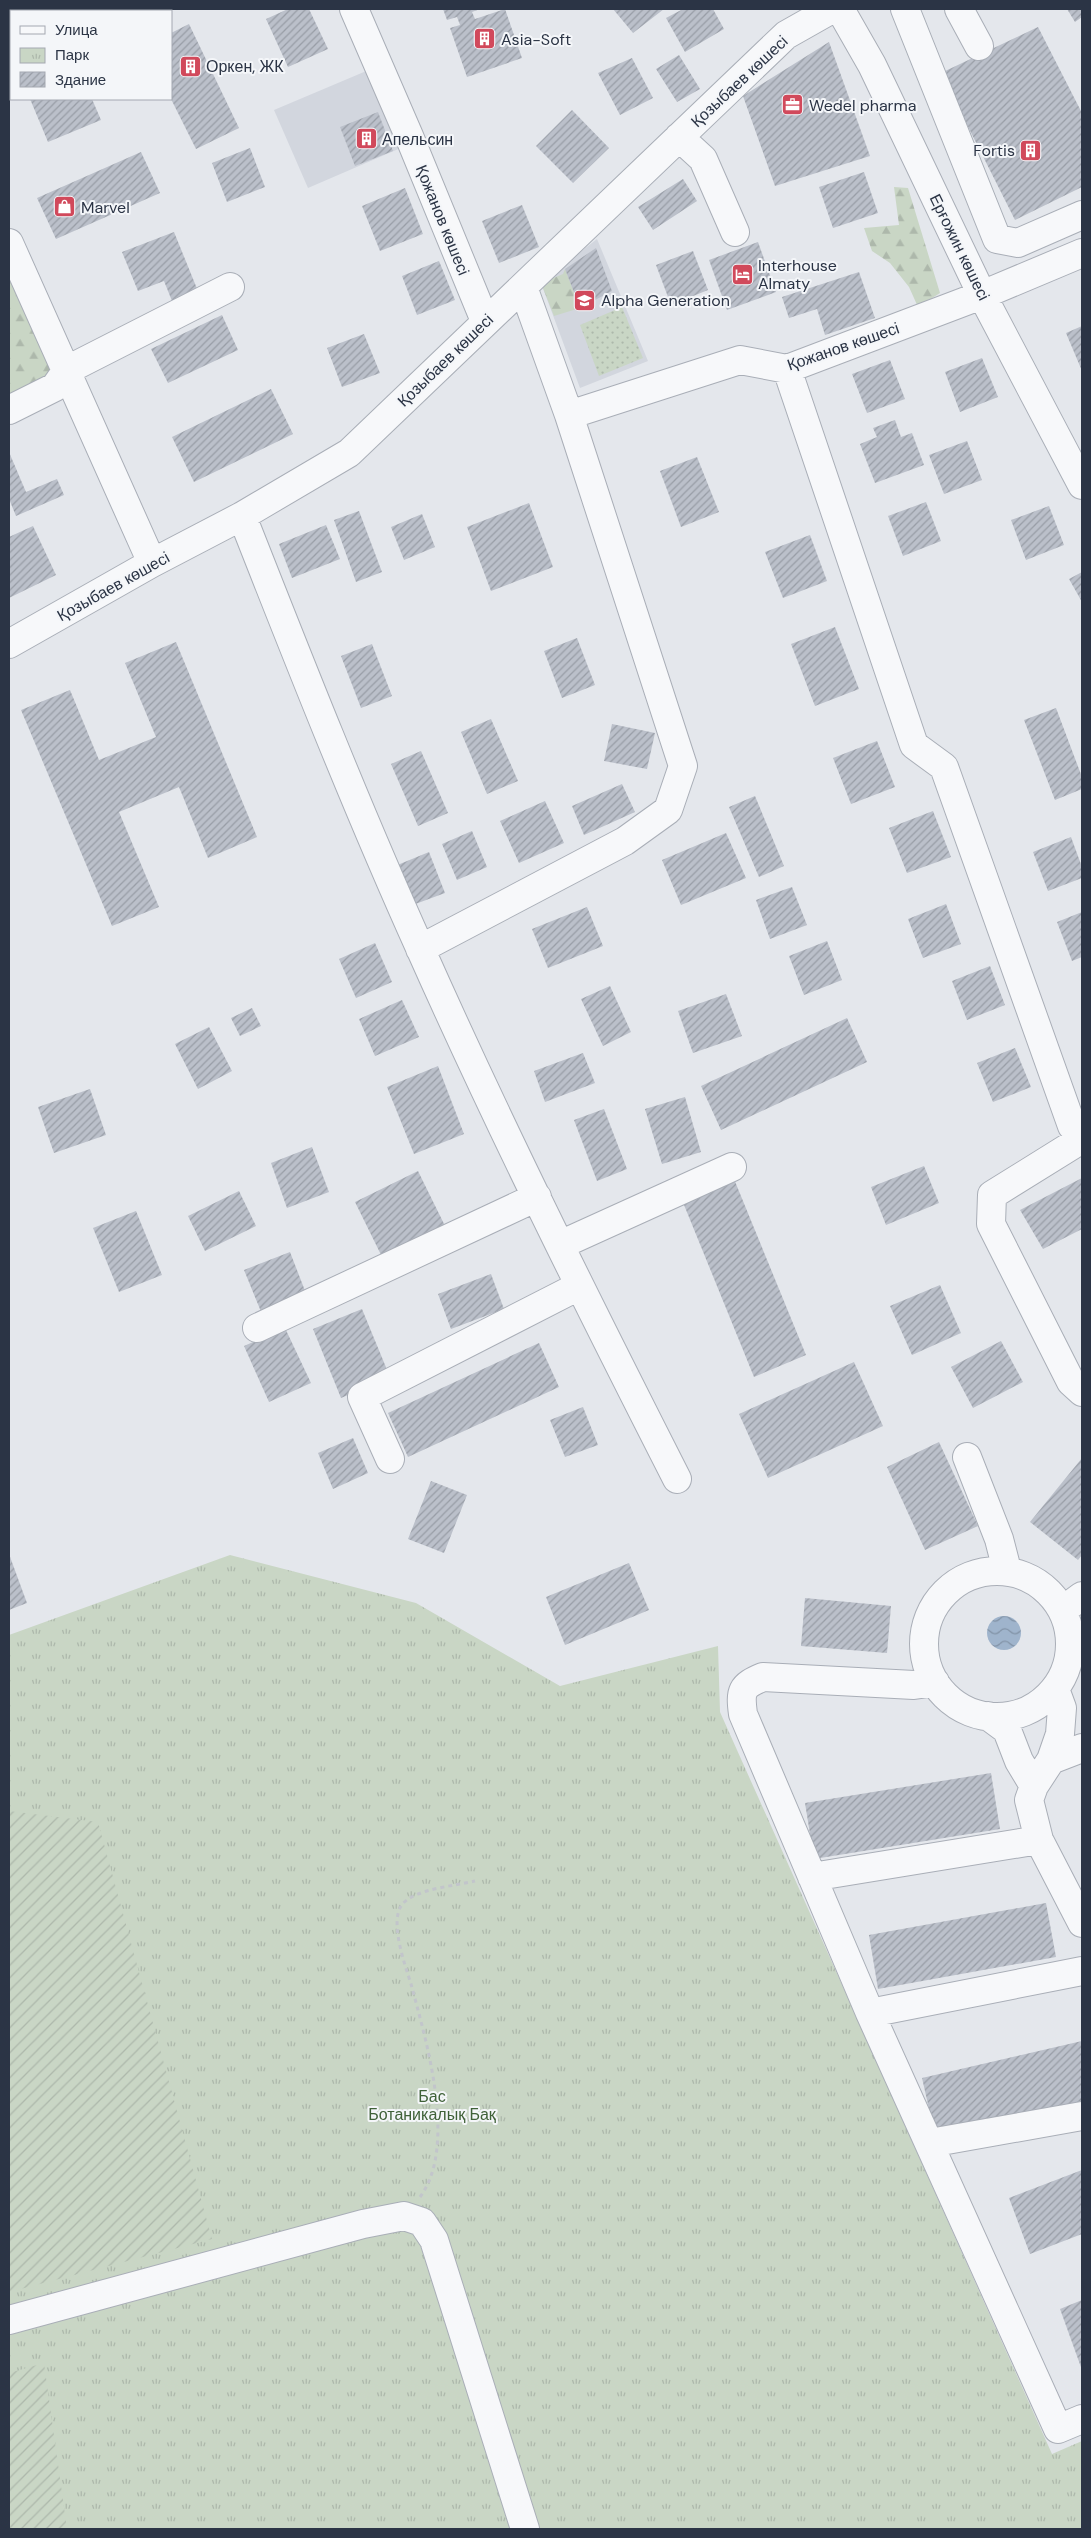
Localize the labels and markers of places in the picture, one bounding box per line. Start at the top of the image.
building icon: Asia-Soft [473,27,497,51]
place label: Asia-Soft [501,29,571,50]
building icon: Оркен, ЖК [178,54,202,78]
place label: Оркен, ЖК [206,56,284,77]
office icon: Wedel pharma [781,93,805,117]
place label: Wedel pharma [809,95,917,116]
building icon: Апельсин [354,127,378,151]
place label: Апельсин [382,129,453,150]
building icon: Fortis [1019,138,1043,162]
place label: Fortis [973,140,1015,161]
shop icon: Marvel [53,195,77,219]
place label: Marvel [81,197,130,218]
place label: Interhouse Almaty [758,255,837,294]
hotel icon: Interhouse Almaty [730,262,754,286]
school or university icon: Alpha Generation [573,288,597,312]
place label: Alpha Generation [601,290,730,311]

